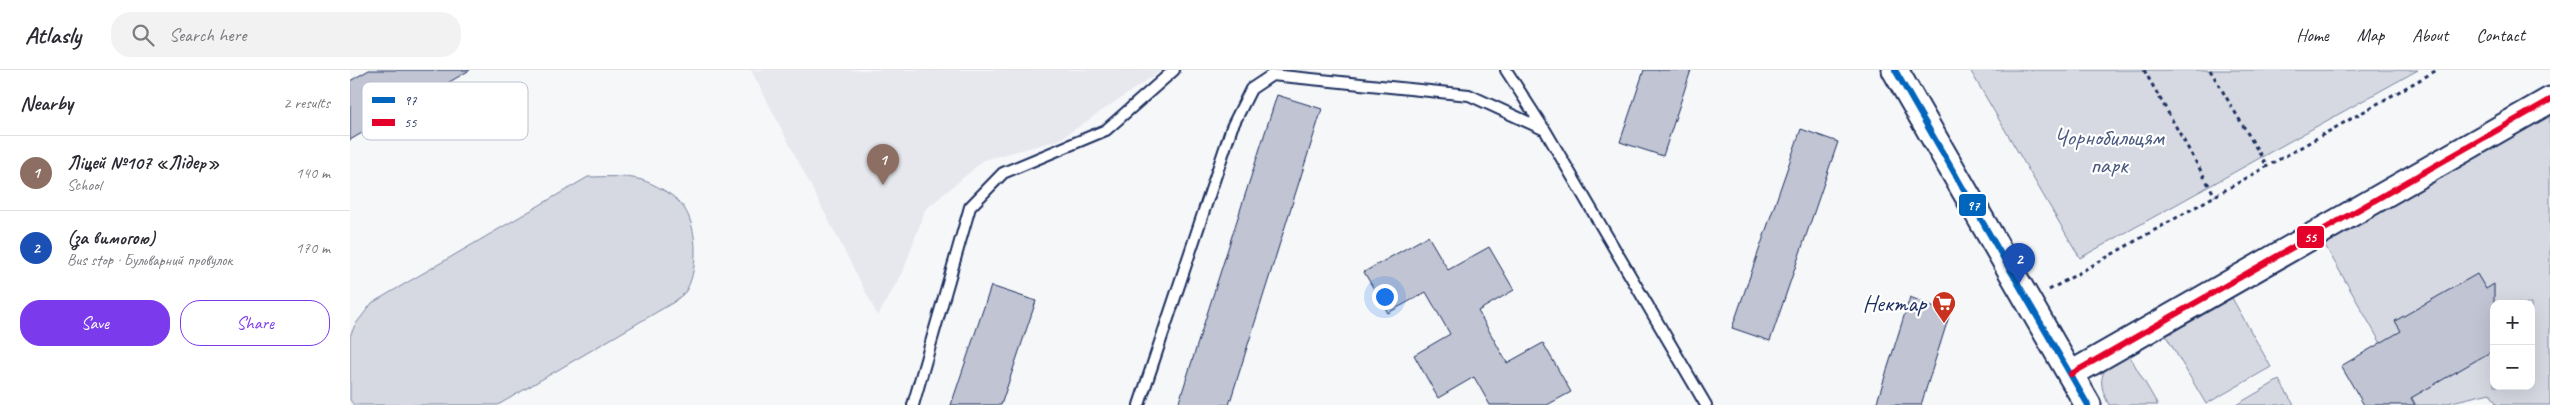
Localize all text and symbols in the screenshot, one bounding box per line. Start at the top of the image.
search box [111,12,461,57]
text: Atlasly [25,20,81,50]
icon: search [129,21,157,49]
text: Search here [169,23,246,47]
text: Home [2296,24,2329,46]
text: Map [2357,24,2384,46]
text: About [2412,24,2448,46]
text: Contact [2476,24,2525,46]
legend [362,82,528,140]
text: Nearby [20,90,73,116]
text: 97 [404,92,417,109]
text: 2 results [283,93,330,113]
text: 55 [404,114,417,131]
park label: Чорнобильцям парк [2054,122,2166,180]
pin: 1 [867,144,899,185]
text: Ліцей №107 «Лідер» [67,151,219,175]
text: 1 [32,163,40,183]
text: 140 m [296,163,330,183]
text: School [67,175,101,195]
line badge: 97 [1958,193,1987,217]
text: 97 [1967,197,1981,214]
line badge: 55 [2296,225,2325,249]
text: (за вимогою) [67,226,155,250]
text: 55 [2304,229,2318,246]
text: 2 [32,238,40,258]
text: 170 m [296,238,330,258]
pin: 2 [2003,243,2035,284]
text: Bus stop · Бульварний провулок [67,250,232,270]
your location [1372,284,1398,310]
place label: Нектар [1862,288,1928,318]
supermarket icon: Нектар [1931,290,1957,324]
button: Save [20,300,170,346]
button: Share [180,300,330,346]
map controls [2490,300,2535,390]
button: + [2490,300,2535,345]
button: − [2490,345,2535,390]

